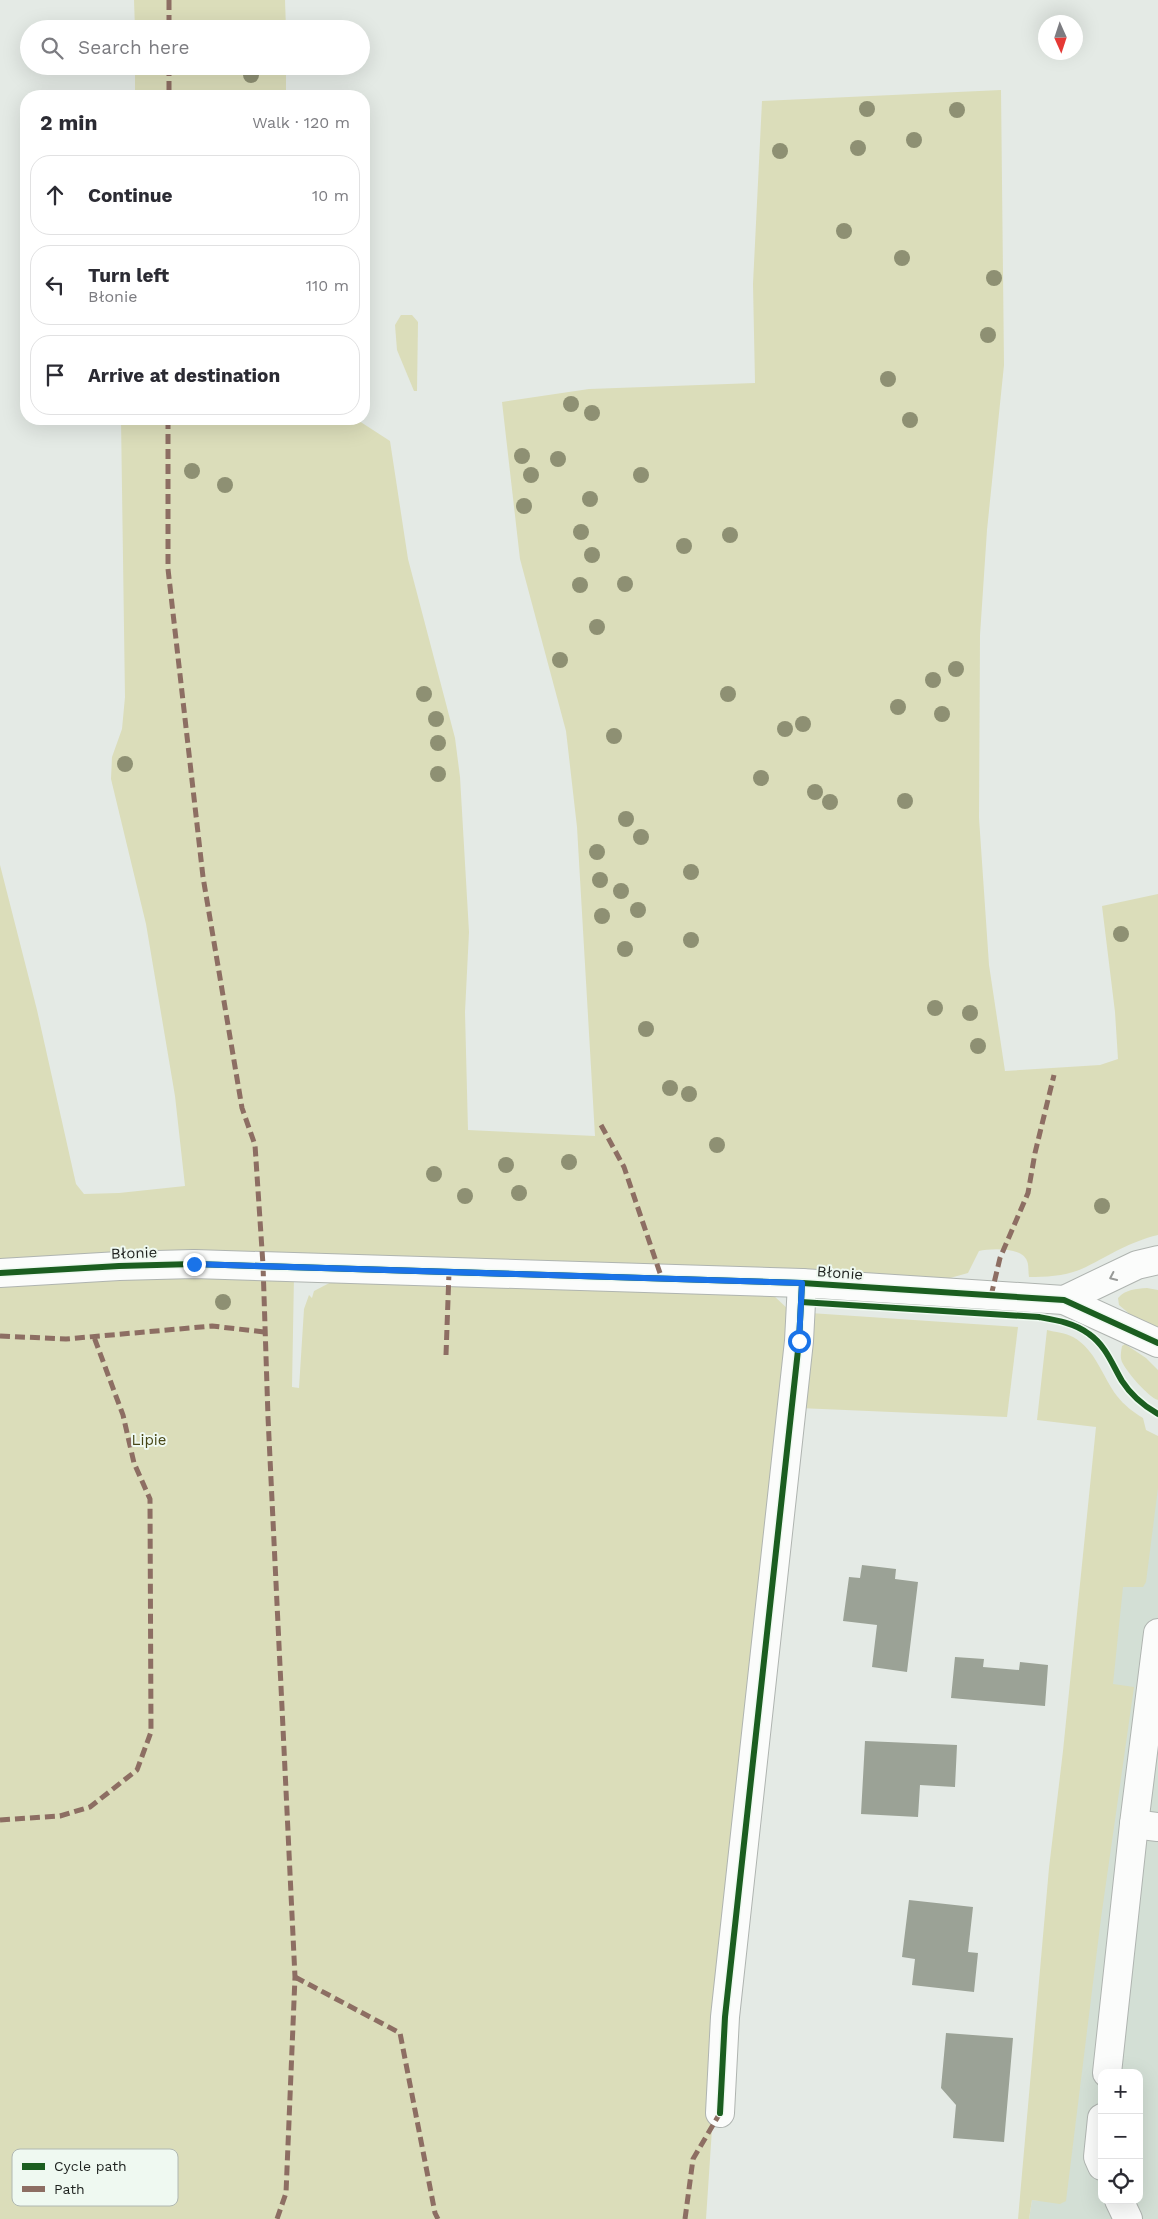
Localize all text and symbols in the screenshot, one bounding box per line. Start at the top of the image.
north arrow [1038,15,1083,60]
search box [20,20,370,75]
icon: search [38,34,66,62]
text: Search here [78,36,189,59]
text: 2 min [40,110,97,135]
text: Walk · 120 m [252,113,350,132]
icon: ahead [41,181,69,209]
text: Continue [88,184,172,207]
text: 10 m [312,186,349,205]
text: Turn left [88,264,169,287]
icon: left [41,271,69,299]
text: 110 m [306,276,349,295]
text: Błonie [88,287,137,306]
icon: arrive [41,361,69,389]
text: Arrive at destination [88,364,280,387]
street label: Błonie [111,1243,157,1263]
route end [183,1253,206,1276]
street label: Błonie [816,1262,864,1284]
one-way arrow [1109,1271,1118,1281]
route start [788,1330,811,1353]
park label: Lipie [131,1431,167,1449]
map controls [1098,2069,1143,2204]
button: + [1098,2069,1143,2114]
button: − [1098,2114,1143,2159]
legend [12,2149,178,2206]
text: Cycle path [54,2158,127,2174]
button: locate [1098,2159,1143,2204]
text: Path [54,2181,85,2197]

